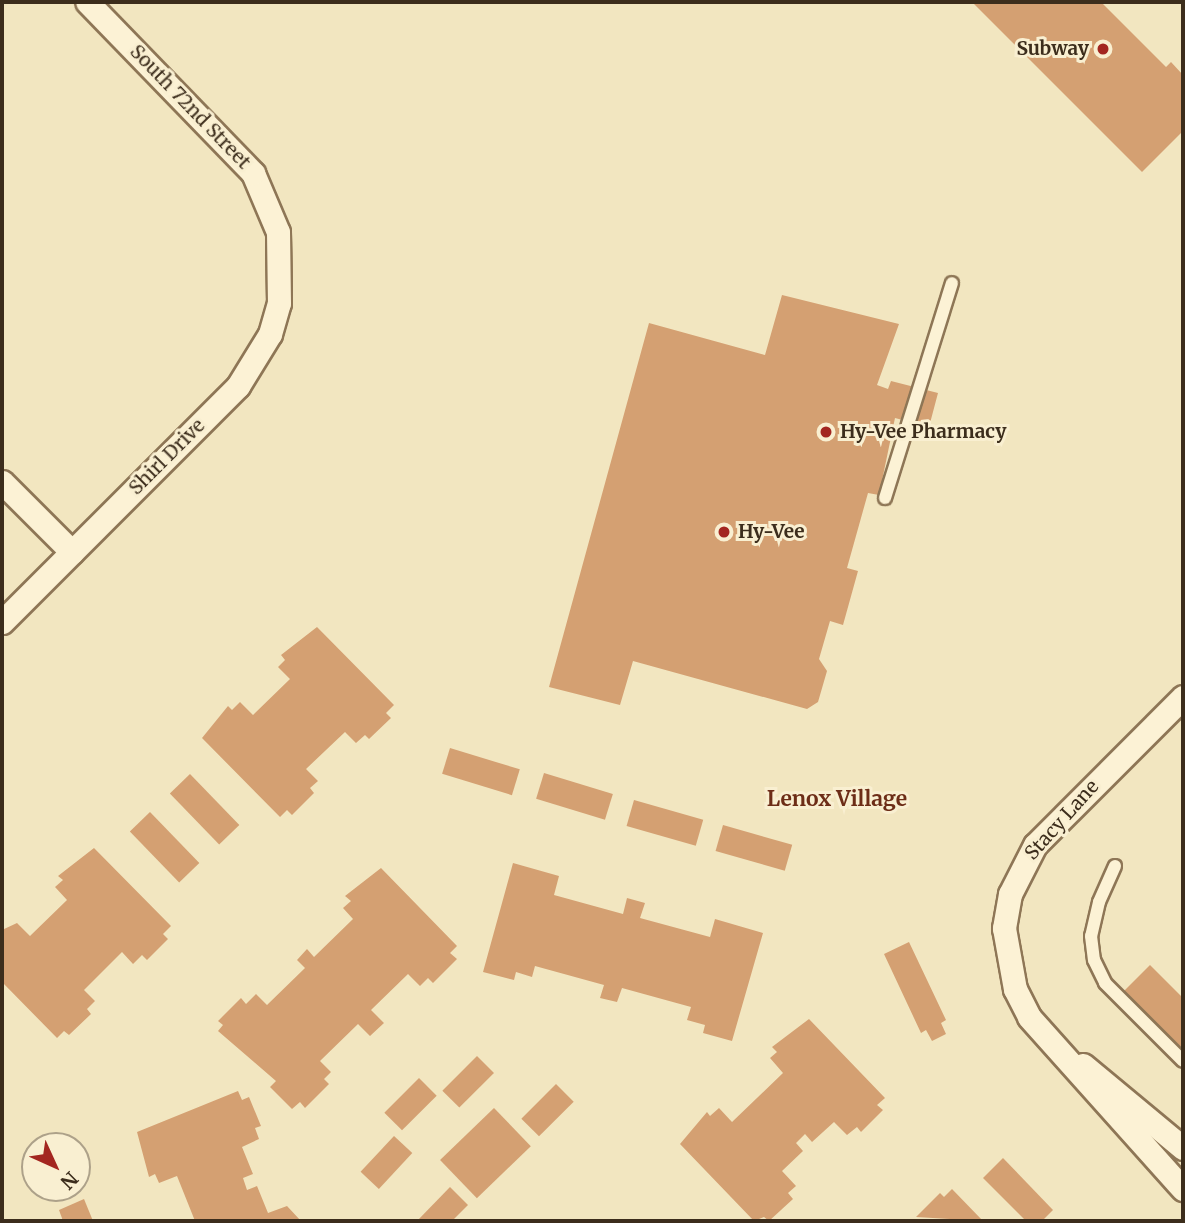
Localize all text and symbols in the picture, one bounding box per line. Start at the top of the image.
place label: Subway [1016,38,1089,60]
street label: South 72nd Street [125,40,255,174]
marker: Subway [1095,41,1111,57]
street label: Shirl Drive [124,414,210,500]
place label: Hy-Vee Pharmacy [840,421,1006,443]
marker: Hy-Vee Pharmacy [818,424,834,440]
place label: Hy-Vee [738,521,805,543]
marker: Hy-Vee [716,524,732,540]
street label: Stacy Lane [1020,776,1104,864]
district label: Lenox Village [767,786,907,812]
north arrow [21,1132,91,1202]
text: N [56,1167,83,1194]

